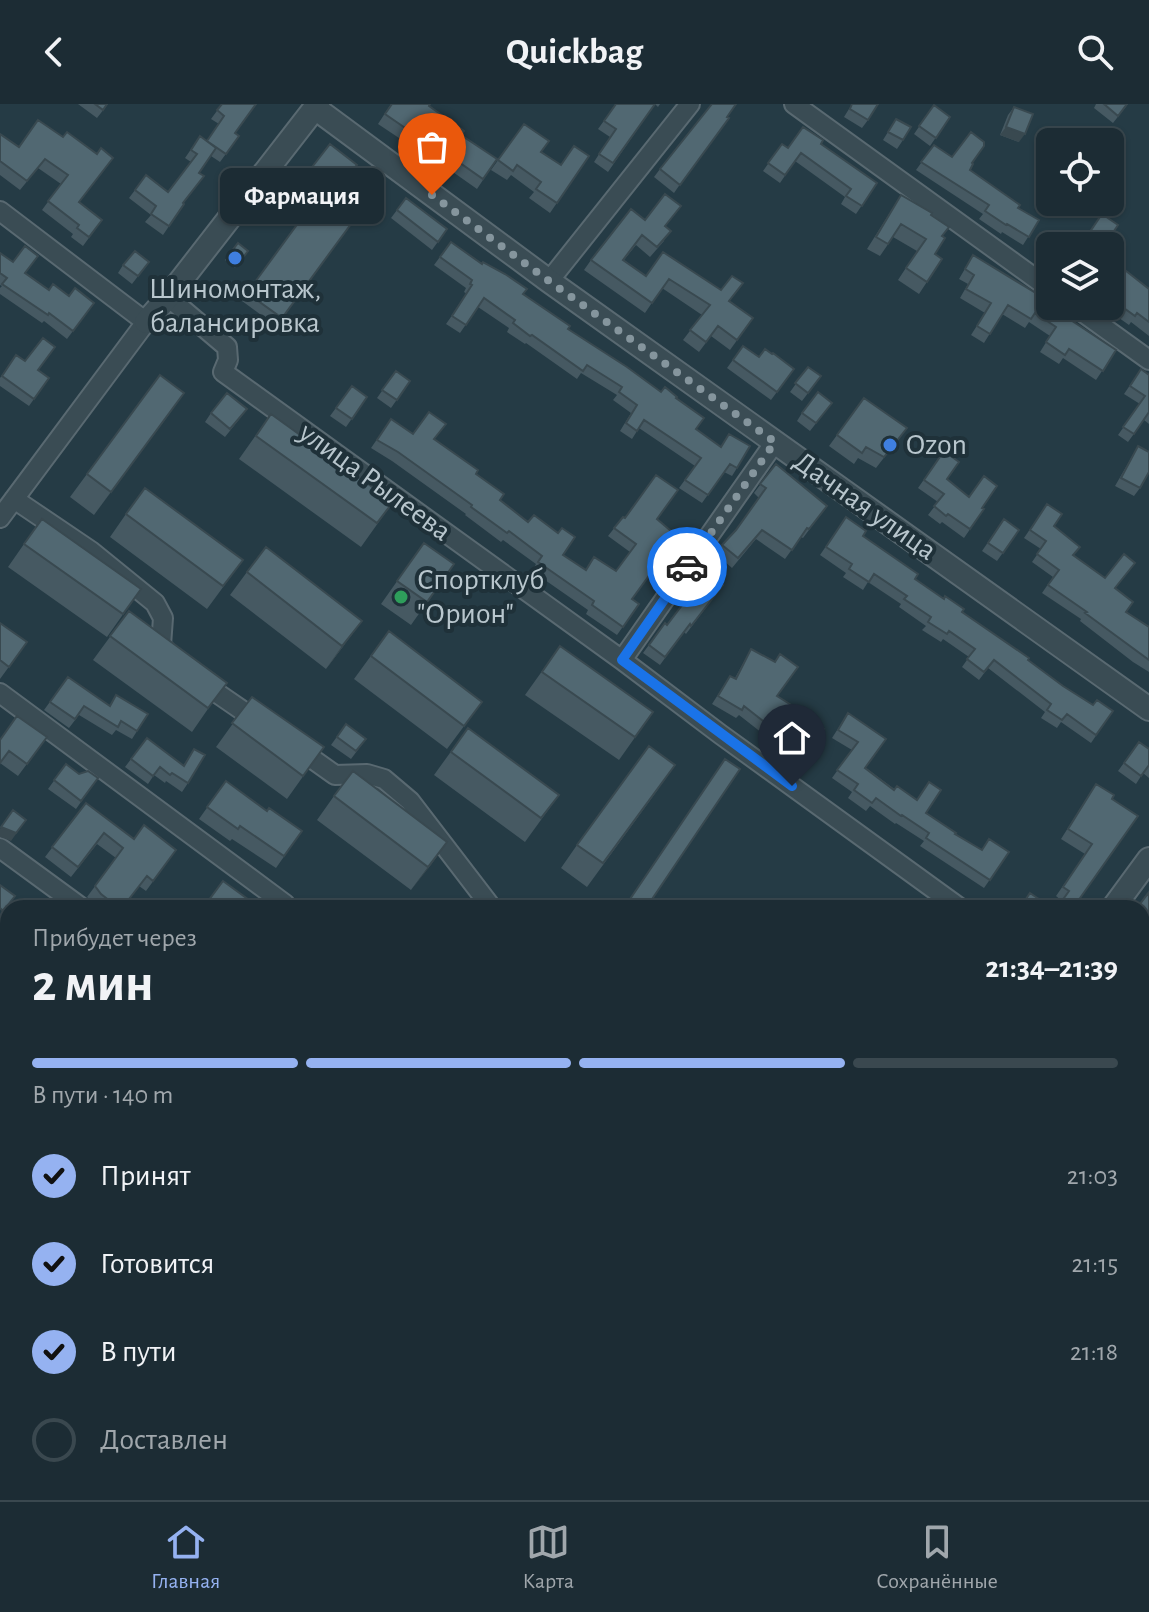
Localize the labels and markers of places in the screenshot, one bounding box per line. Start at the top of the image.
pin [398,113,466,195]
callout: Фармация [220,167,384,223]
marker: Шиномонтаж, балансировка [226,249,244,267]
place label: Шиномонтаж, балансировка [149,274,321,338]
place label: Ozon [906,430,967,460]
marker: Ozon [881,436,899,454]
place label: Спортклуб "Орион" [417,565,544,629]
marker: Спортклуб "Орион" [392,588,410,606]
pin [758,704,826,786]

